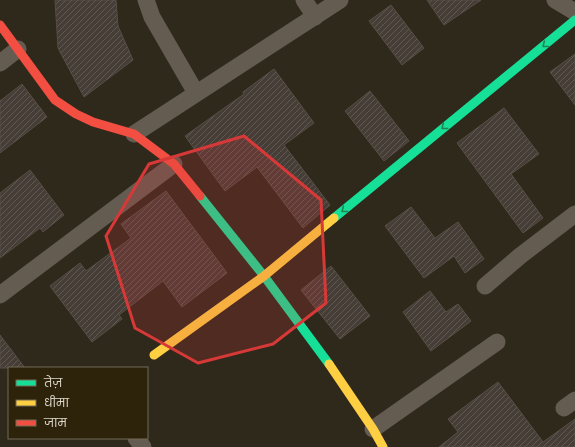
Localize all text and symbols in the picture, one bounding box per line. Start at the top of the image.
one-way arrow [542,40,549,47]
one-way arrow [442,123,449,130]
one-way arrow [341,205,349,212]
legend [8,367,148,439]
text: तेज़ [43,374,63,391]
text: धीमा [44,394,70,411]
text: जाम [43,414,68,431]

